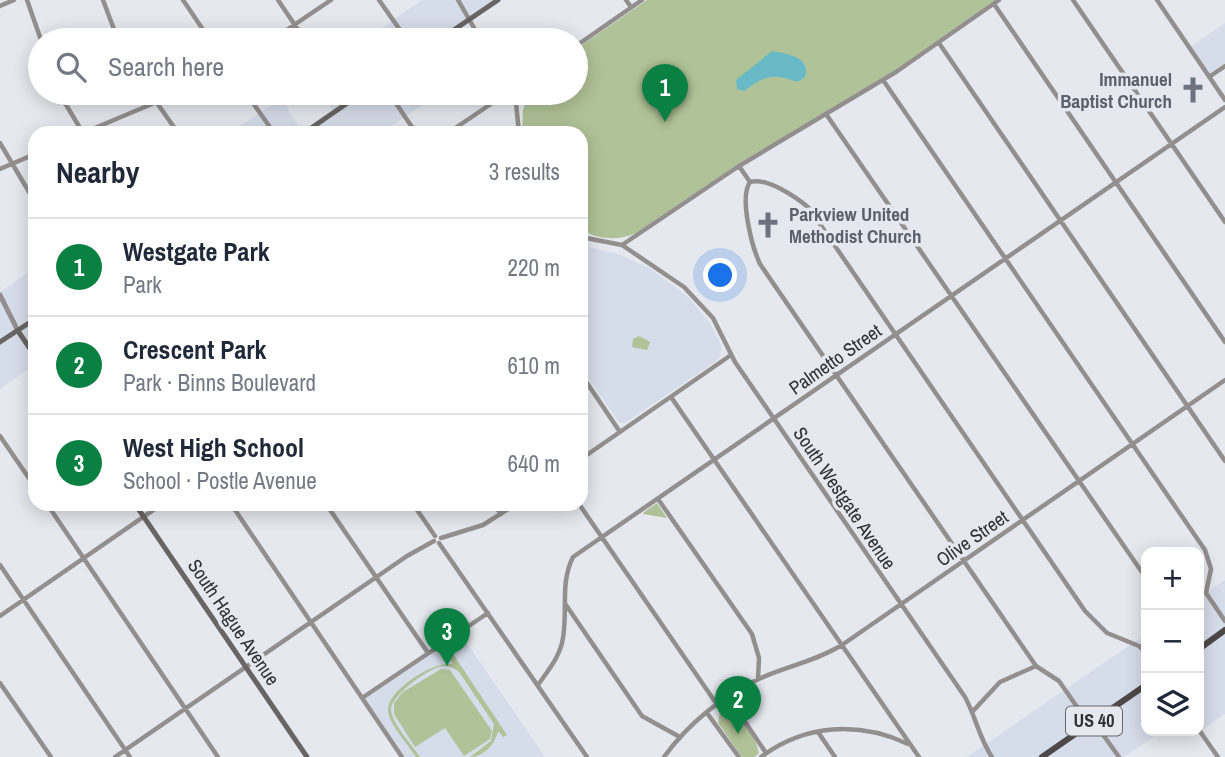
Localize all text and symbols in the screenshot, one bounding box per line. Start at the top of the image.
search box [28,28,588,105]
icon: search [52,48,90,86]
text: Search here [108,49,224,84]
pin: 1 [642,64,688,122]
place label: Immanuel Baptist Church [1060,66,1172,114]
church icon: Immanuel Baptist Church [1178,75,1208,105]
text: Nearby [56,152,139,192]
text: 3 results [489,156,560,187]
place label: Parkview United Methodist Church [789,201,921,249]
church icon: Parkview United Methodist Church [753,210,783,240]
text: Westgate Park [123,234,270,269]
text: 1 [74,252,84,283]
text: 220 m [508,252,560,283]
your location [703,258,737,292]
text: Park [123,269,162,300]
street label: Palmetto Street [784,317,887,400]
text: Crescent Park [123,332,266,367]
text: 2 [74,350,84,381]
text: 610 m [508,350,560,381]
text: Park · Binns Boulevard [123,367,316,398]
street label: South Westgate Avenue [788,422,902,574]
text: West High School [123,430,304,465]
text: 3 [74,448,84,479]
text: 640 m [508,448,560,479]
text: School · Postle Avenue [123,465,317,496]
street label: Olive Street [931,503,1014,572]
map controls [1141,547,1204,736]
button: + [1141,547,1204,610]
street label: South Hague Avenue [182,554,286,690]
pin: 3 [424,608,470,666]
button: − [1141,610,1204,673]
button: layers [1141,673,1204,736]
pin: 2 [715,676,761,734]
road number: US 40 [1066,706,1122,736]

